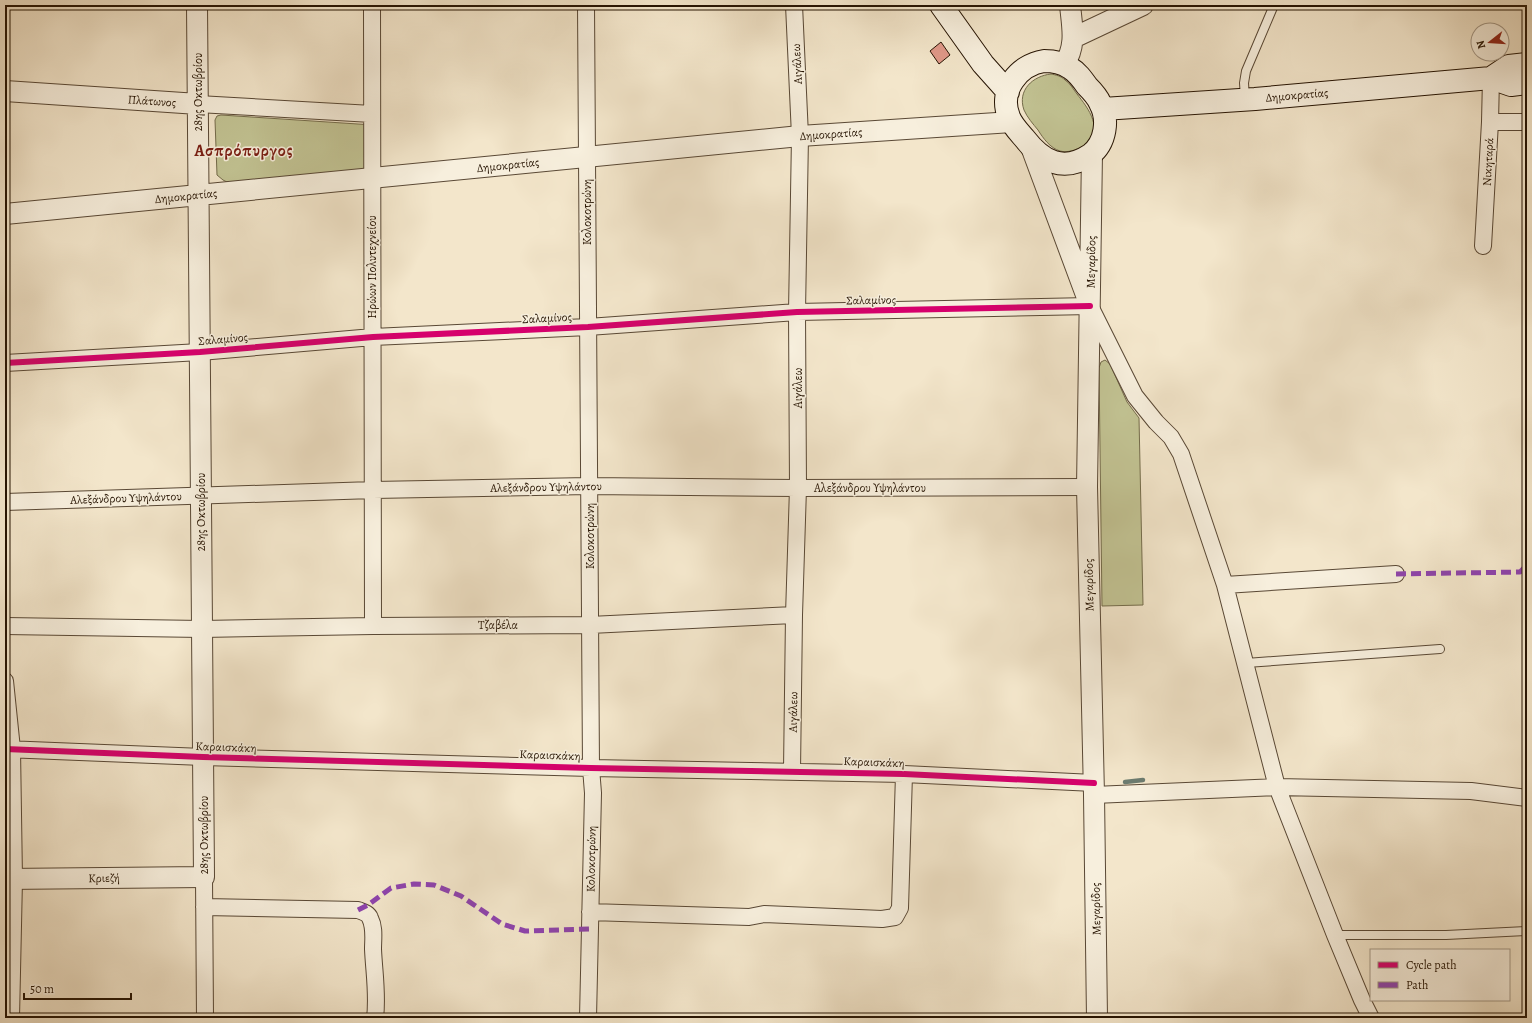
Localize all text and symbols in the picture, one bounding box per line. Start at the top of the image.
north arrow [1470,22,1510,62]
text: N [1473,39,1489,51]
street label: Αιγάλεω [788,43,806,86]
street label: 28ης Οκτωβρίου [190,53,206,131]
street label: Δημοκρατίας [1265,84,1329,106]
street label: Πλάτωνος [127,91,177,111]
street label: Δημοκρατίας [799,124,863,144]
street label: Νικηταρά [1479,137,1497,187]
district label: Ασπρόπυργος [193,140,294,162]
street label: Δημοκρατίας [476,154,540,176]
street label: Κολοκοτρώνη [579,179,595,245]
street label: Δημοκρατίας [154,185,218,207]
street label: Ηρώων Πολυτεχνείου [364,215,380,319]
street label: Μεγαρίδος [1083,235,1099,289]
street label: Σαλαμίνος [846,292,896,308]
street label: Σαλαμίνος [522,309,572,327]
street label: Σαλαμίνος [197,329,249,349]
street label: Αιγάλεω [790,368,806,409]
street label: 28ης Οκτωβρίου [193,473,209,551]
street label: Αλεξάνδρου Υψηλάντου [489,478,602,496]
street label: Αλεξάνδρου Υψηλάντου [813,480,926,496]
street label: Αλεξάνδρου Υψηλάντου [69,488,182,508]
street label: Κολοκοτρώνη [582,503,598,569]
street label: Μεγαρίδος [1081,558,1097,612]
street label: Τζαβέλα [478,617,518,633]
street label: Αιγάλεω [785,691,801,733]
street label: Καραισκάκη [195,738,257,756]
street label: Καραισκάκη [519,746,581,764]
street label: Καραισκάκη [843,753,905,771]
street label: 28ης Οκτωβρίου [196,796,212,874]
street label: Κολοκοτρώνη [582,826,600,892]
street label: Κριεζή [88,870,120,886]
street label: Μεγαρίδος [1088,882,1104,936]
legend [1370,949,1510,1001]
text: Cycle path [1406,957,1457,973]
scale bar [24,975,131,1001]
text: Path [1406,977,1429,993]
text: 50 m [30,981,54,997]

